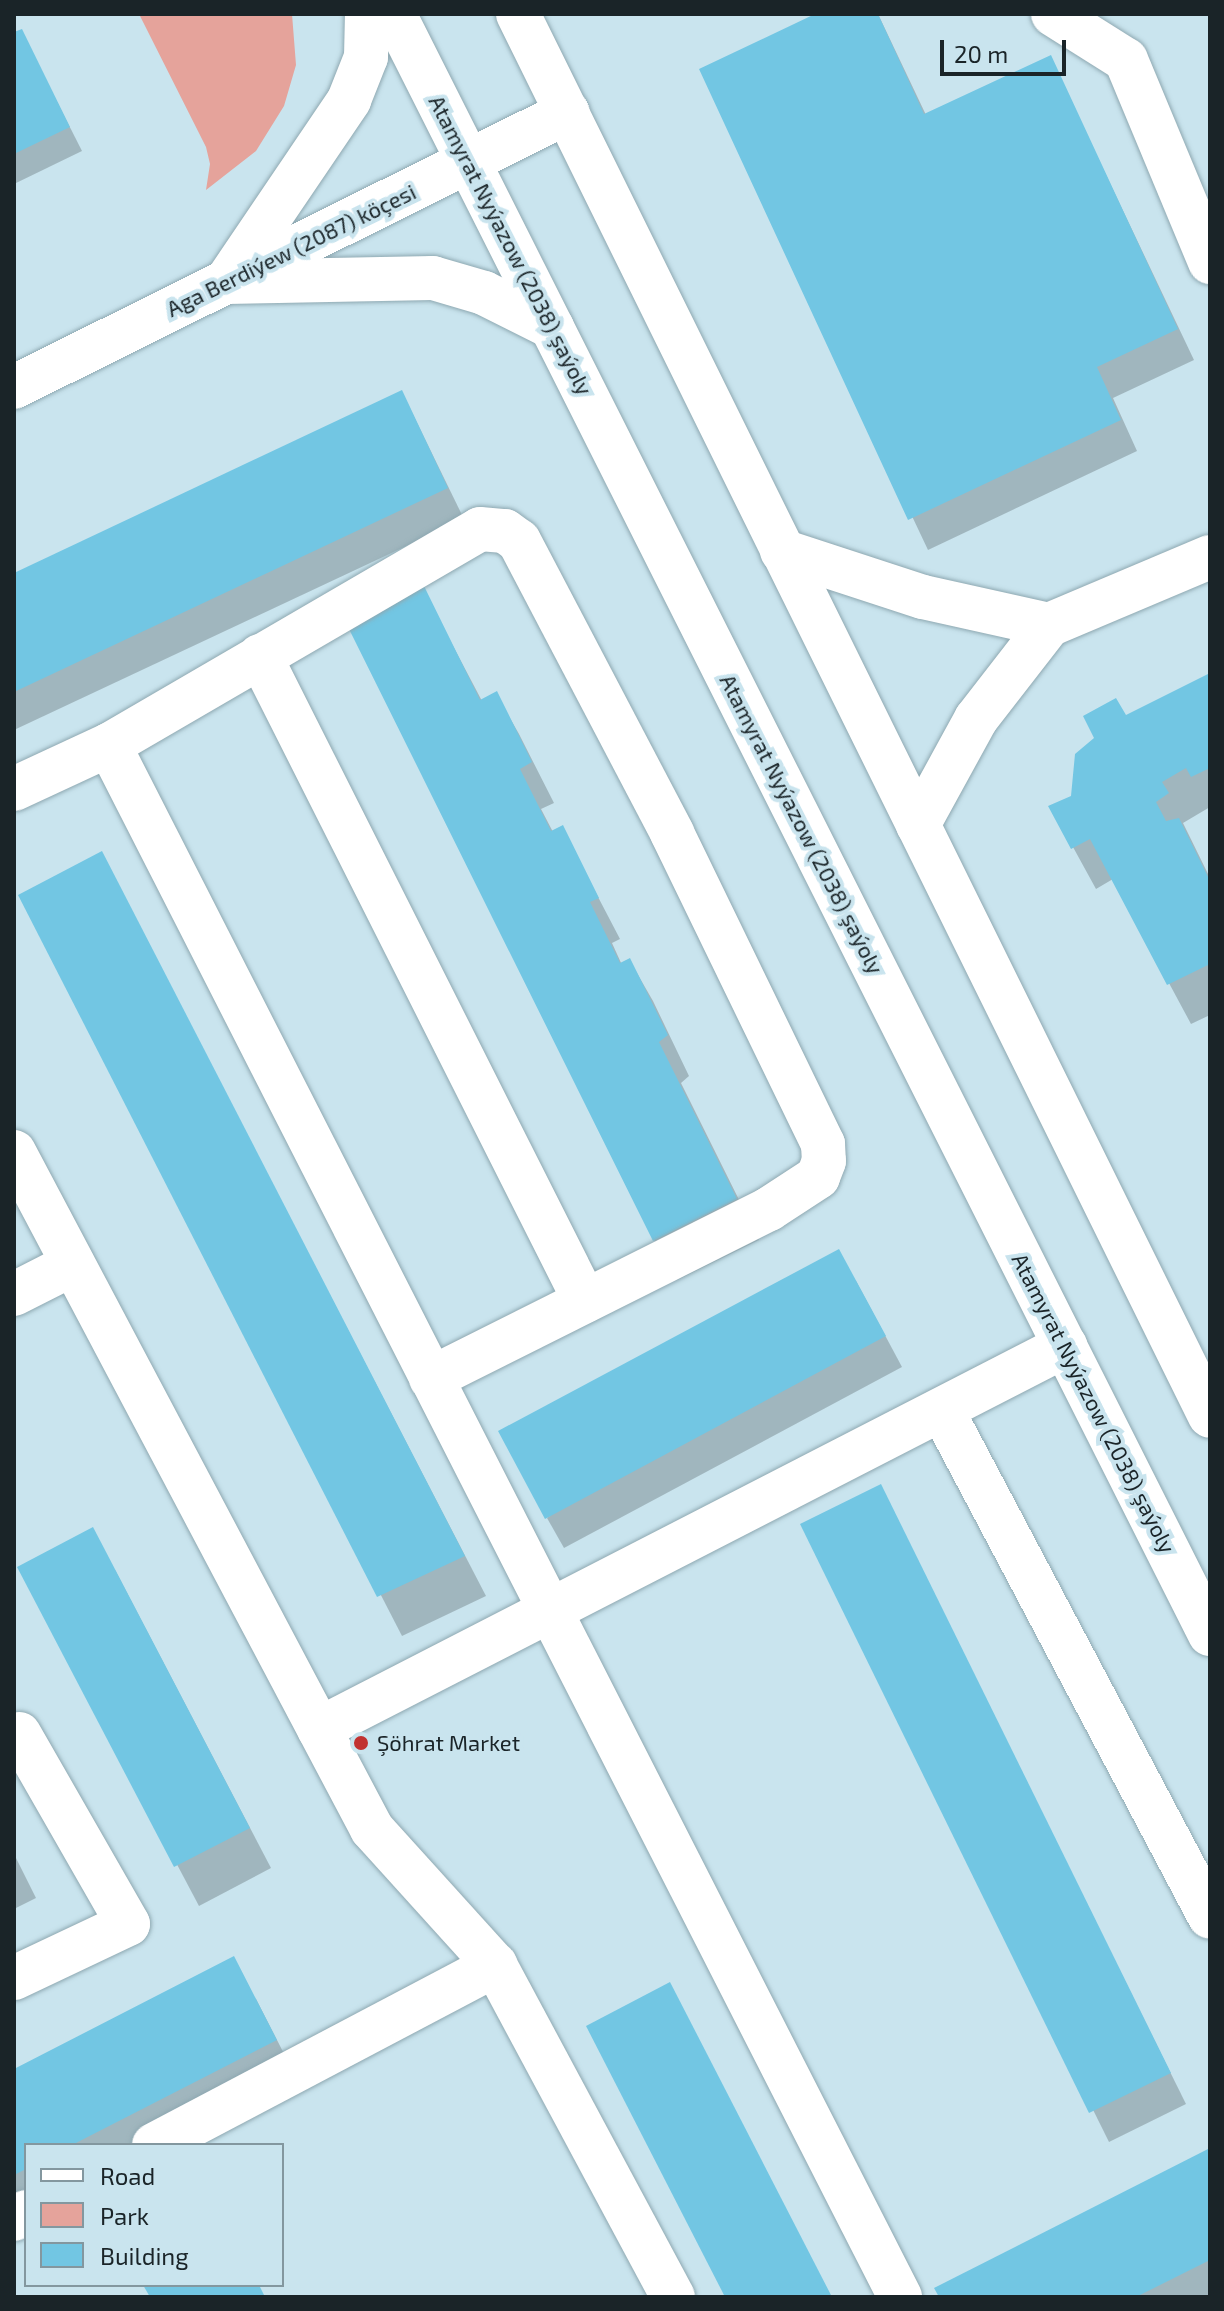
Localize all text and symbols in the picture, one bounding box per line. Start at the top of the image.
scale bar [944,24,1070,74]
text: 20 m [954,39,1008,68]
street label: Atamyrat Nyýazow (2038) şaýoly [424,91,598,399]
street label: Aga Berdiýew (2087) köçesi [162,178,420,322]
street label: Atamyrat Nyýazow (2038) şaýoly [715,670,889,978]
street label: Atamyrat Nyýazow (2038) şaýoly [1007,1249,1181,1557]
place label: Şöhrat Market [377,1730,520,1756]
marker: Şöhrat Market [352,1734,370,1752]
legend [24,2143,284,2287]
text: Road [100,2161,155,2190]
text: Park [100,2201,149,2230]
text: Building [100,2241,189,2270]

